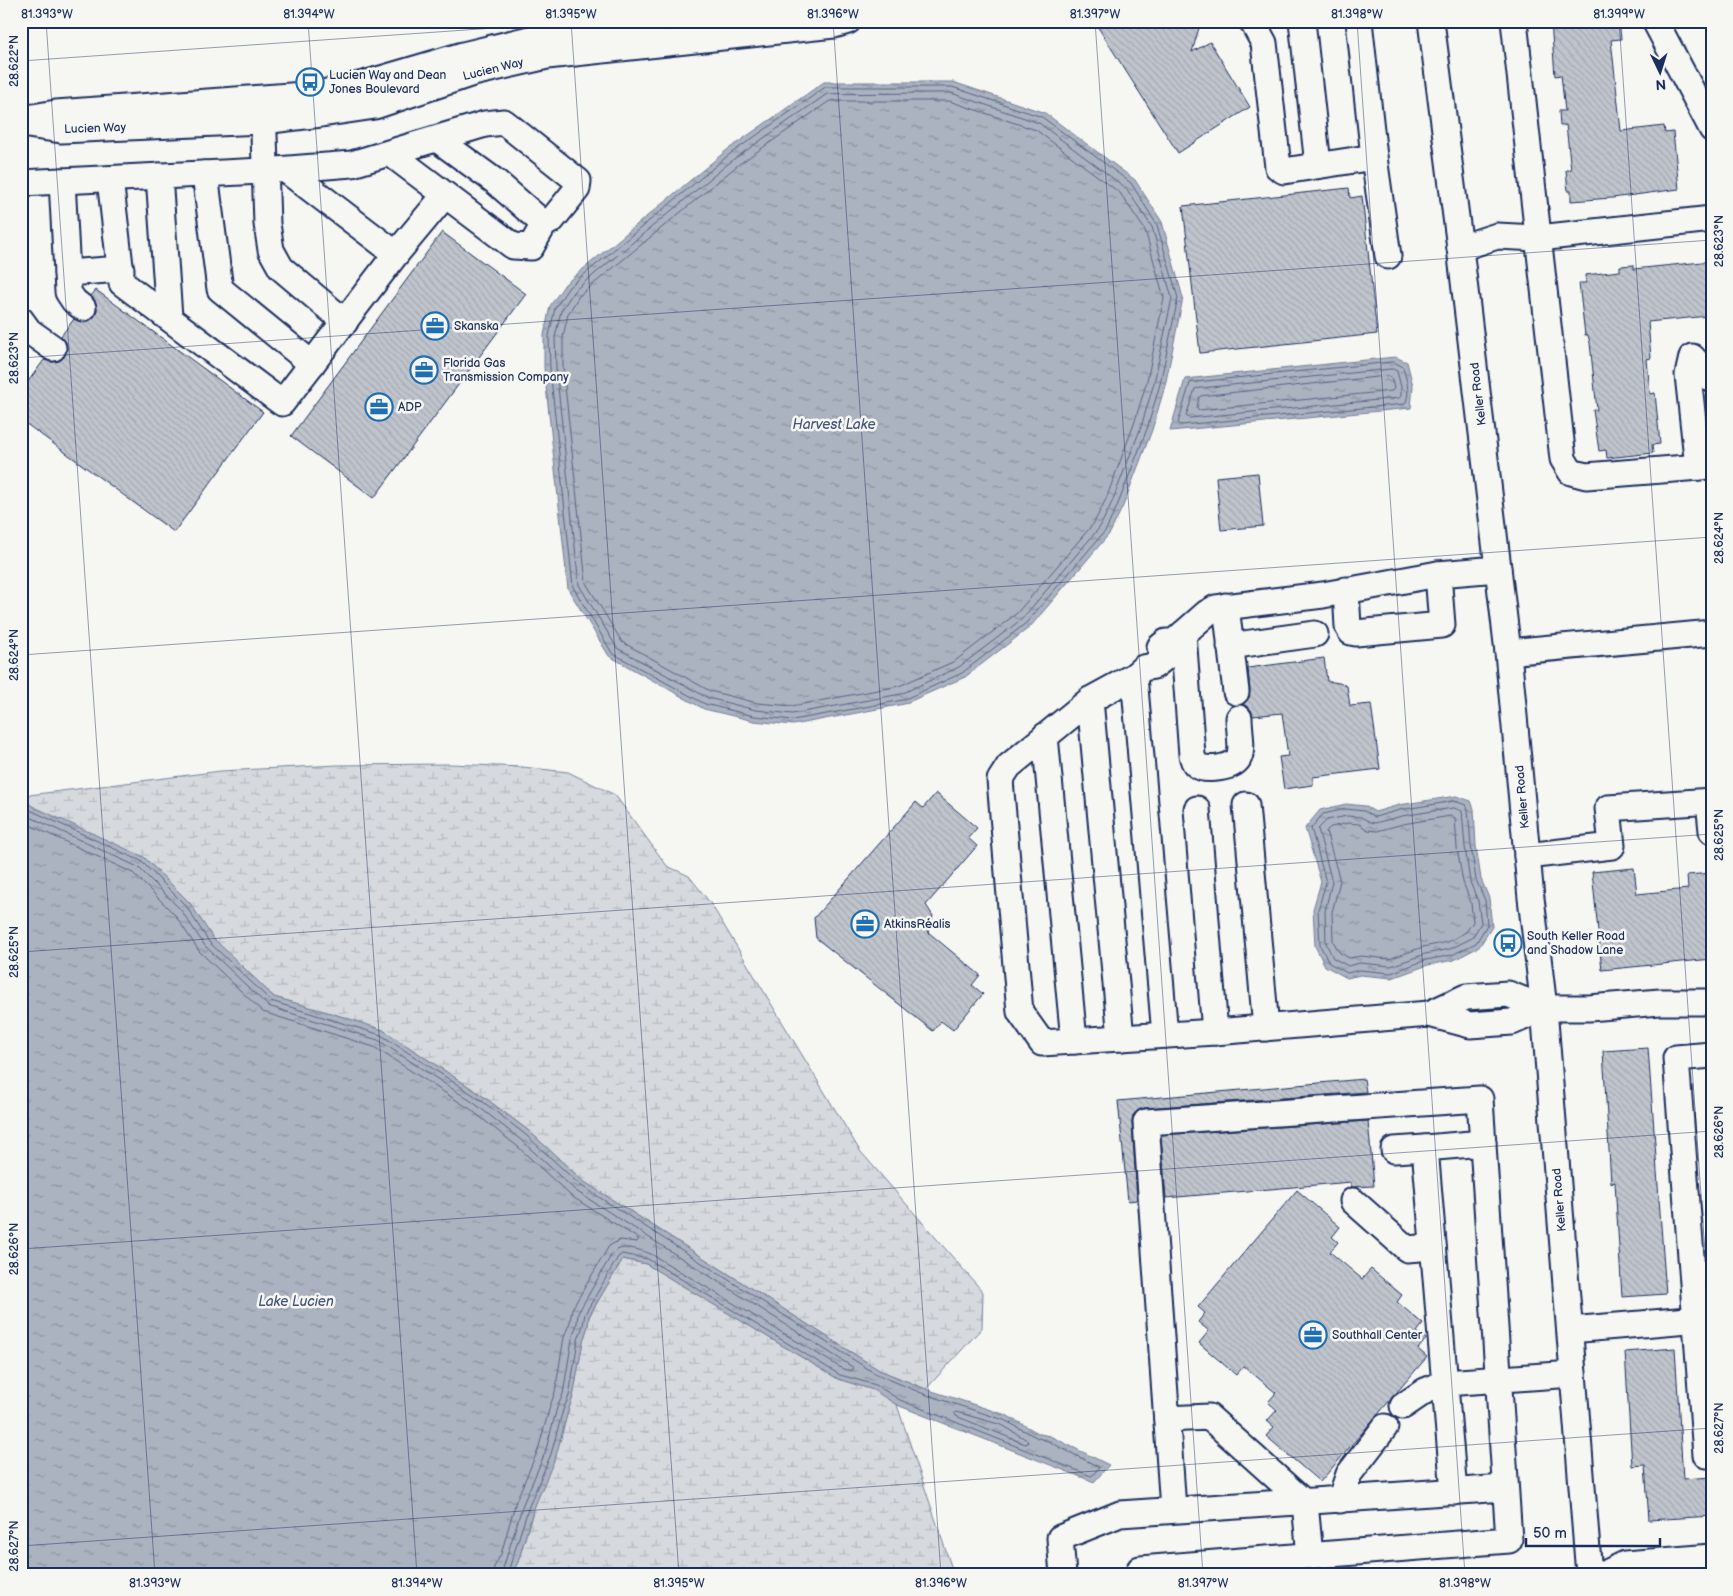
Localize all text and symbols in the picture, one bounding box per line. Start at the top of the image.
text: 81.393°W [21,7,73,22]
text: 81.394°W [283,7,335,22]
text: 81.395°W [545,7,597,22]
text: 81.396°W [807,7,859,22]
text: 81.397°W [1070,7,1120,22]
text: 81.398°W [1331,7,1383,22]
text: 81.399°W [1593,7,1645,22]
text: 28.622°N [7,35,22,87]
north arrow [1636,48,1686,98]
street label: Lucien Way [461,55,526,84]
bus stop icon: Lucien Way and Dean Jones Boulevard [295,67,325,97]
place label: Lucien Way and Dean Jones Boulevard [329,68,447,97]
text: N [1655,76,1667,93]
street label: Lucien Way [64,120,127,137]
text: 28.623°N [1712,215,1727,267]
office icon: Skanska [420,311,450,341]
place label: Skanska [454,319,499,334]
text: 28.623°N [7,332,22,384]
office icon: Florida Gas Transmission Company [409,355,439,385]
place label: Florida Gas Transmission Company [443,356,569,385]
street label: Keller Road [1467,361,1490,426]
office icon: ADP [364,392,394,422]
place label: ADP [398,400,422,415]
water label: Harvest Lake [792,416,876,433]
text: 28.624°N [1712,512,1727,564]
text: 28.624°N [7,629,22,681]
street label: Keller Road [1512,764,1533,829]
text: 28.625°N [1712,809,1727,861]
office icon: AtkinsRéalis [850,909,880,939]
place label: AtkinsRéalis [884,917,950,932]
text: 28.625°N [7,926,22,978]
bus stop icon: South Keller Road and Shadow Lane [1493,928,1523,958]
place label: South Keller Road and Shadow Lane [1527,929,1625,958]
text: 28.626°N [1712,1106,1727,1158]
street label: Keller Road [1549,1167,1570,1232]
text: 28.626°N [7,1223,22,1275]
water label: Lake Lucien [258,1293,334,1310]
office icon: Southhall Center [1298,1320,1328,1350]
place label: Southhall Center [1332,1328,1423,1343]
text: 28.627°N [1712,1402,1727,1454]
scale bar [1526,1516,1659,1548]
text: 28.627°N [7,1520,22,1572]
text: 50 m [1533,1524,1567,1543]
text: 81.393°W [129,1576,181,1591]
text: 81.394°W [391,1576,443,1591]
text: 81.395°W [653,1576,705,1591]
text: 81.396°W [915,1576,967,1591]
text: 81.397°W [1178,1576,1228,1591]
text: 81.398°W [1439,1576,1491,1591]

